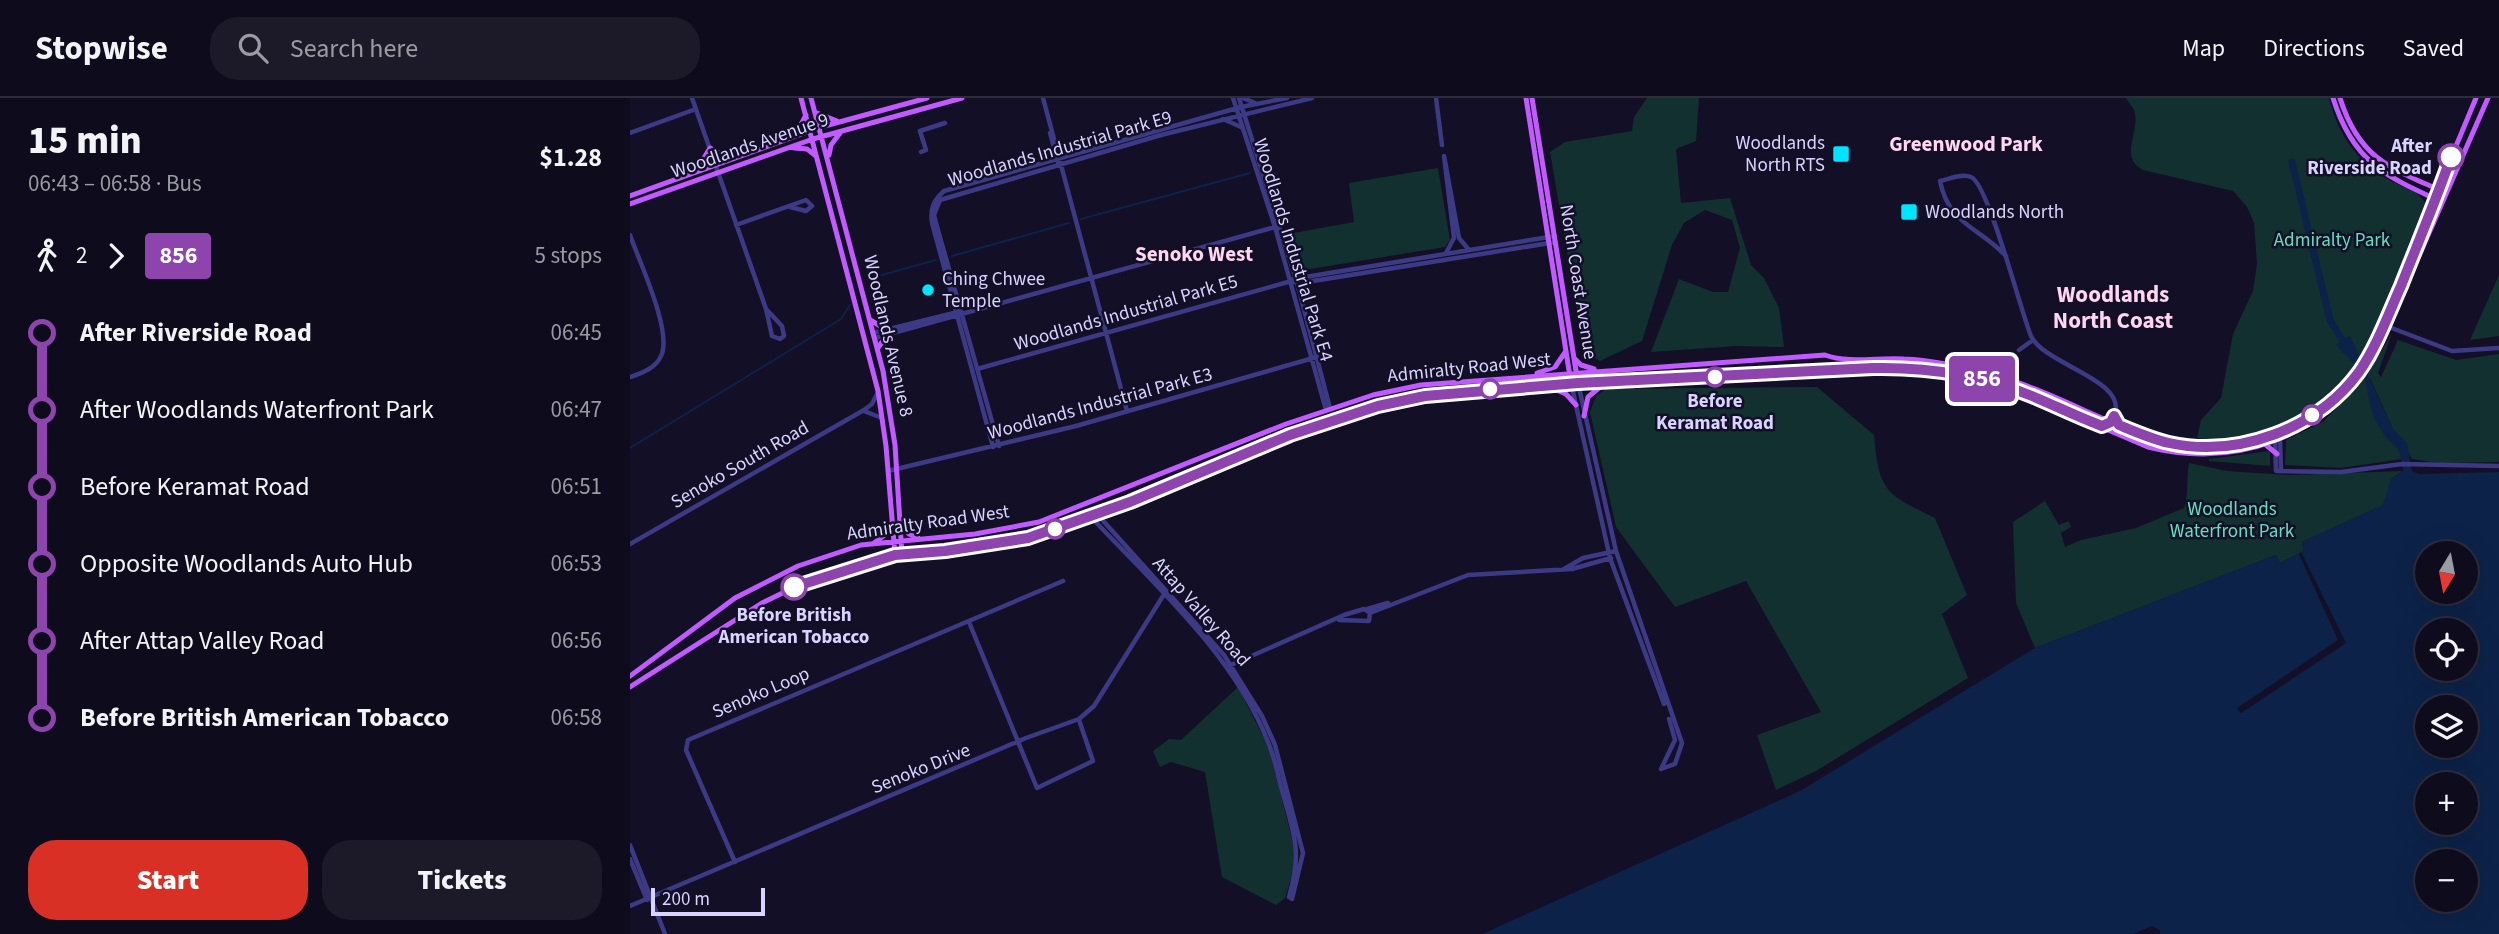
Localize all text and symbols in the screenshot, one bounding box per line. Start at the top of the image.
search box [210,17,700,80]
text: Stopwise [35,25,168,72]
icon: search [234,29,272,67]
text: Search here [290,30,418,67]
text: Map [2182,31,2225,66]
text: Directions [2263,31,2365,66]
text: Saved [2403,31,2464,66]
street label: Woodlands Industrial Park E9 [945,104,1175,194]
street label: Woodlands Avenue 9 [668,106,832,186]
text: 15 min [28,114,142,168]
district label: Greenwood Park [1889,129,2043,159]
place label: Woodlands North RTS [1736,130,1825,179]
place label: After Riverside Road [2307,133,2432,182]
street label: Woodlands Industrial Park E4 [1246,135,1340,365]
text: $1.28 [539,139,602,176]
marker: Woodlands North RTS [1831,144,1851,164]
marker: After Riverside Road [2438,144,2464,170]
text: 06:43 – 06:58 · Bus [28,167,202,200]
place label: Woodlands North [1925,199,2064,226]
marker: Woodlands North [1899,202,1919,222]
street label: North Coast Avenue [1552,203,1604,361]
park label: Admiralty Park [2274,227,2391,254]
icon: walk [28,237,66,275]
icon: forward [97,237,135,275]
text: 856 [159,238,197,273]
text: 2 [76,239,87,272]
text: 5 stops [535,239,602,272]
district label: Senoko West [1135,239,1253,269]
street label: Woodlands Avenue 8 [856,253,920,419]
place label: Ching Chwee Temple [942,266,1045,315]
street label: Woodlands Industrial Park E5 [1011,268,1241,358]
district label: Woodlands North Coast [2053,278,2173,337]
marker: Ching Chwee Temple [920,282,936,298]
text: After Riverside Road [80,314,312,351]
text: 06:45 [551,316,602,349]
street label: Admiralty Road West [1386,346,1552,390]
line badge: 856 [1942,356,2022,402]
street label: Woodlands Industrial Park E3 [985,361,1215,447]
text: 856 [1963,361,2001,396]
marker: Before Keramat Road [1705,367,1725,387]
unlabelled marker [1480,379,1500,399]
place label: Before Keramat Road [1656,388,1774,437]
text: After Woodlands Waterfront Park [80,391,434,428]
text: 06:47 [551,393,602,426]
unlabelled marker [2302,405,2322,425]
street label: Senoko South Road [666,414,814,516]
text: Before Keramat Road [80,468,310,505]
text: 06:51 [551,470,602,503]
park label: Woodlands Waterfront Park [2170,496,2295,545]
street label: Admiralty Road West [845,498,1012,548]
unlabelled marker [1045,519,1065,539]
north arrow [2415,541,2478,604]
map controls [2415,541,2478,912]
text: Opposite Woodlands Auto Hub [80,545,413,582]
text: 06:53 [551,547,602,580]
street label: Attap Valley Road [1146,551,1256,673]
marker: Before British American Tobacco [781,574,807,600]
place label: Before British American Tobacco [718,602,869,651]
button: locate [2415,618,2478,681]
text: After Attap Valley Road [80,622,324,659]
text: 06:56 [551,624,602,657]
street label: Senoko Loop [708,660,814,726]
button: layers [2415,695,2478,758]
text: Before British American Tobacco [80,699,449,736]
text: 06:58 [551,701,602,734]
street label: Senoko Drive [867,737,975,801]
button: + [2415,772,2478,835]
button: Start [28,840,308,920]
button: Tickets [322,840,602,920]
button: − [2415,849,2478,912]
scale bar [651,885,765,917]
text: 200 m [662,886,710,913]

